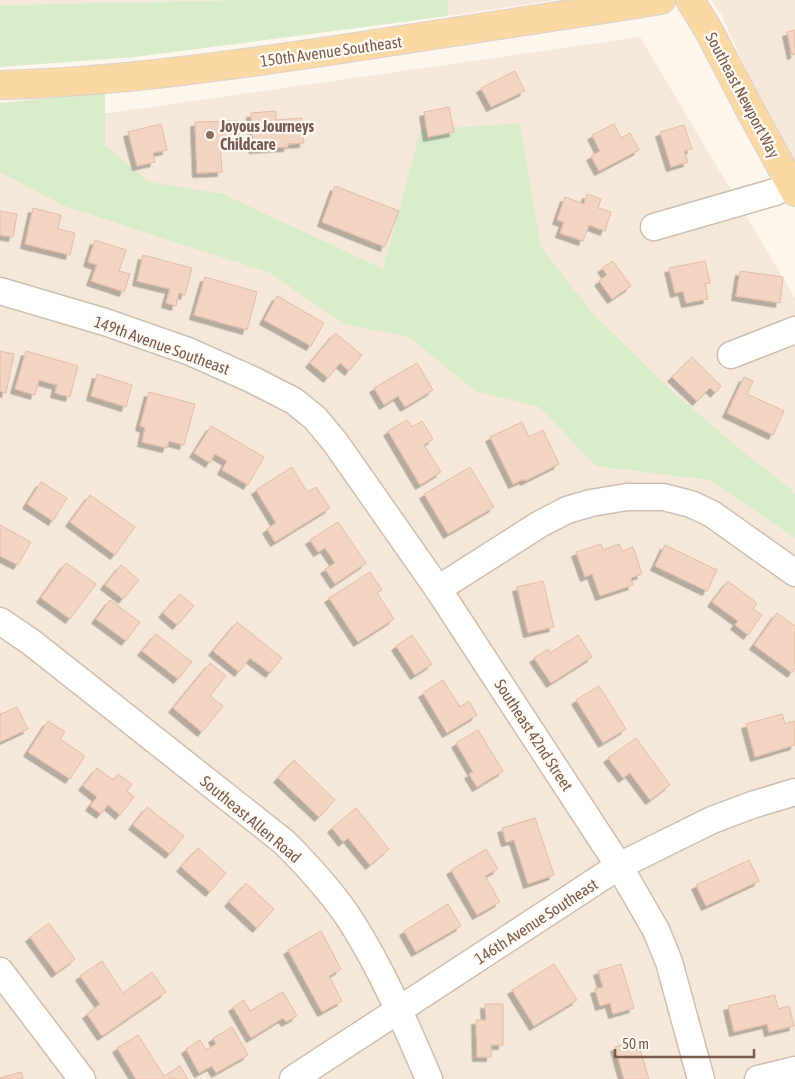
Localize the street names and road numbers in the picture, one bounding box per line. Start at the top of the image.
street label: Southeast Newport Way [701,29,784,162]
street label: 150th Avenue Southeast [259,32,403,70]
street label: 149th Avenue Southeast [92,312,233,378]
street label: Southeast 42nd Street [491,676,577,794]
street label: Southeast Allen Road [197,772,305,866]
street label: 146th Avenue Southeast [471,874,601,967]

